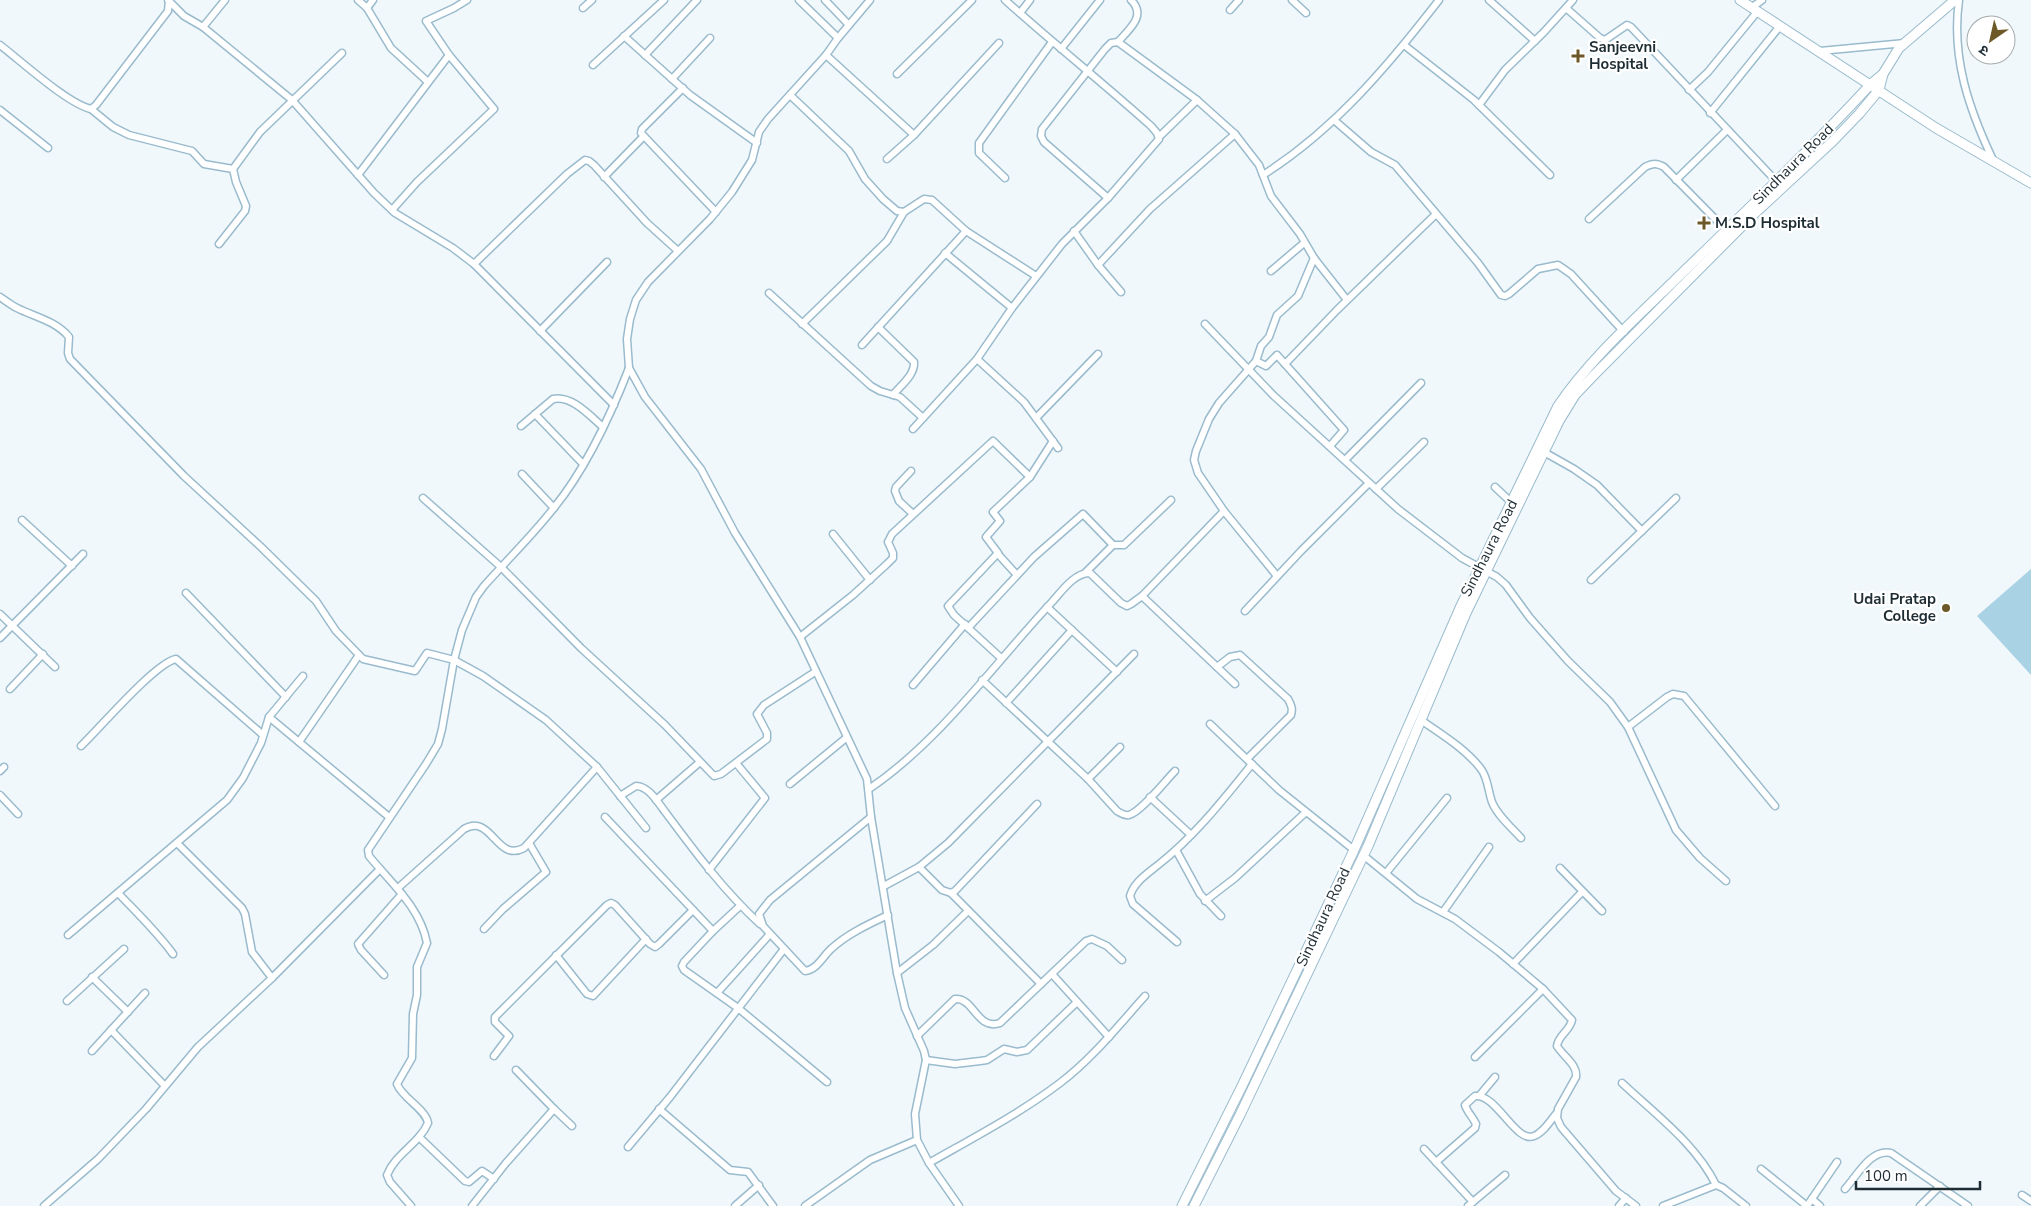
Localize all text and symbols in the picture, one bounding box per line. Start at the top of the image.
north arrow [1966,15,2016,65]
place label: Sanjeevni Hospital [1589,37,1656,74]
text: उ [1975,40,1993,61]
marker: Sanjeevni Hospital [1571,49,1585,63]
street label: Sindhaura Road [1748,119,1838,209]
place label: M.S.D Hospital [1715,213,1820,233]
marker: M.S.D Hospital [1697,216,1711,230]
street label: Sindhaura Road [1456,496,1522,600]
place label: Udai Pratap College [1853,589,1936,626]
marker: Udai Pratap College [1940,602,1952,614]
street label: Sindhaura Road [1291,864,1355,970]
scale bar [1856,1158,1980,1190]
text: 100 m [1864,1166,1908,1186]

